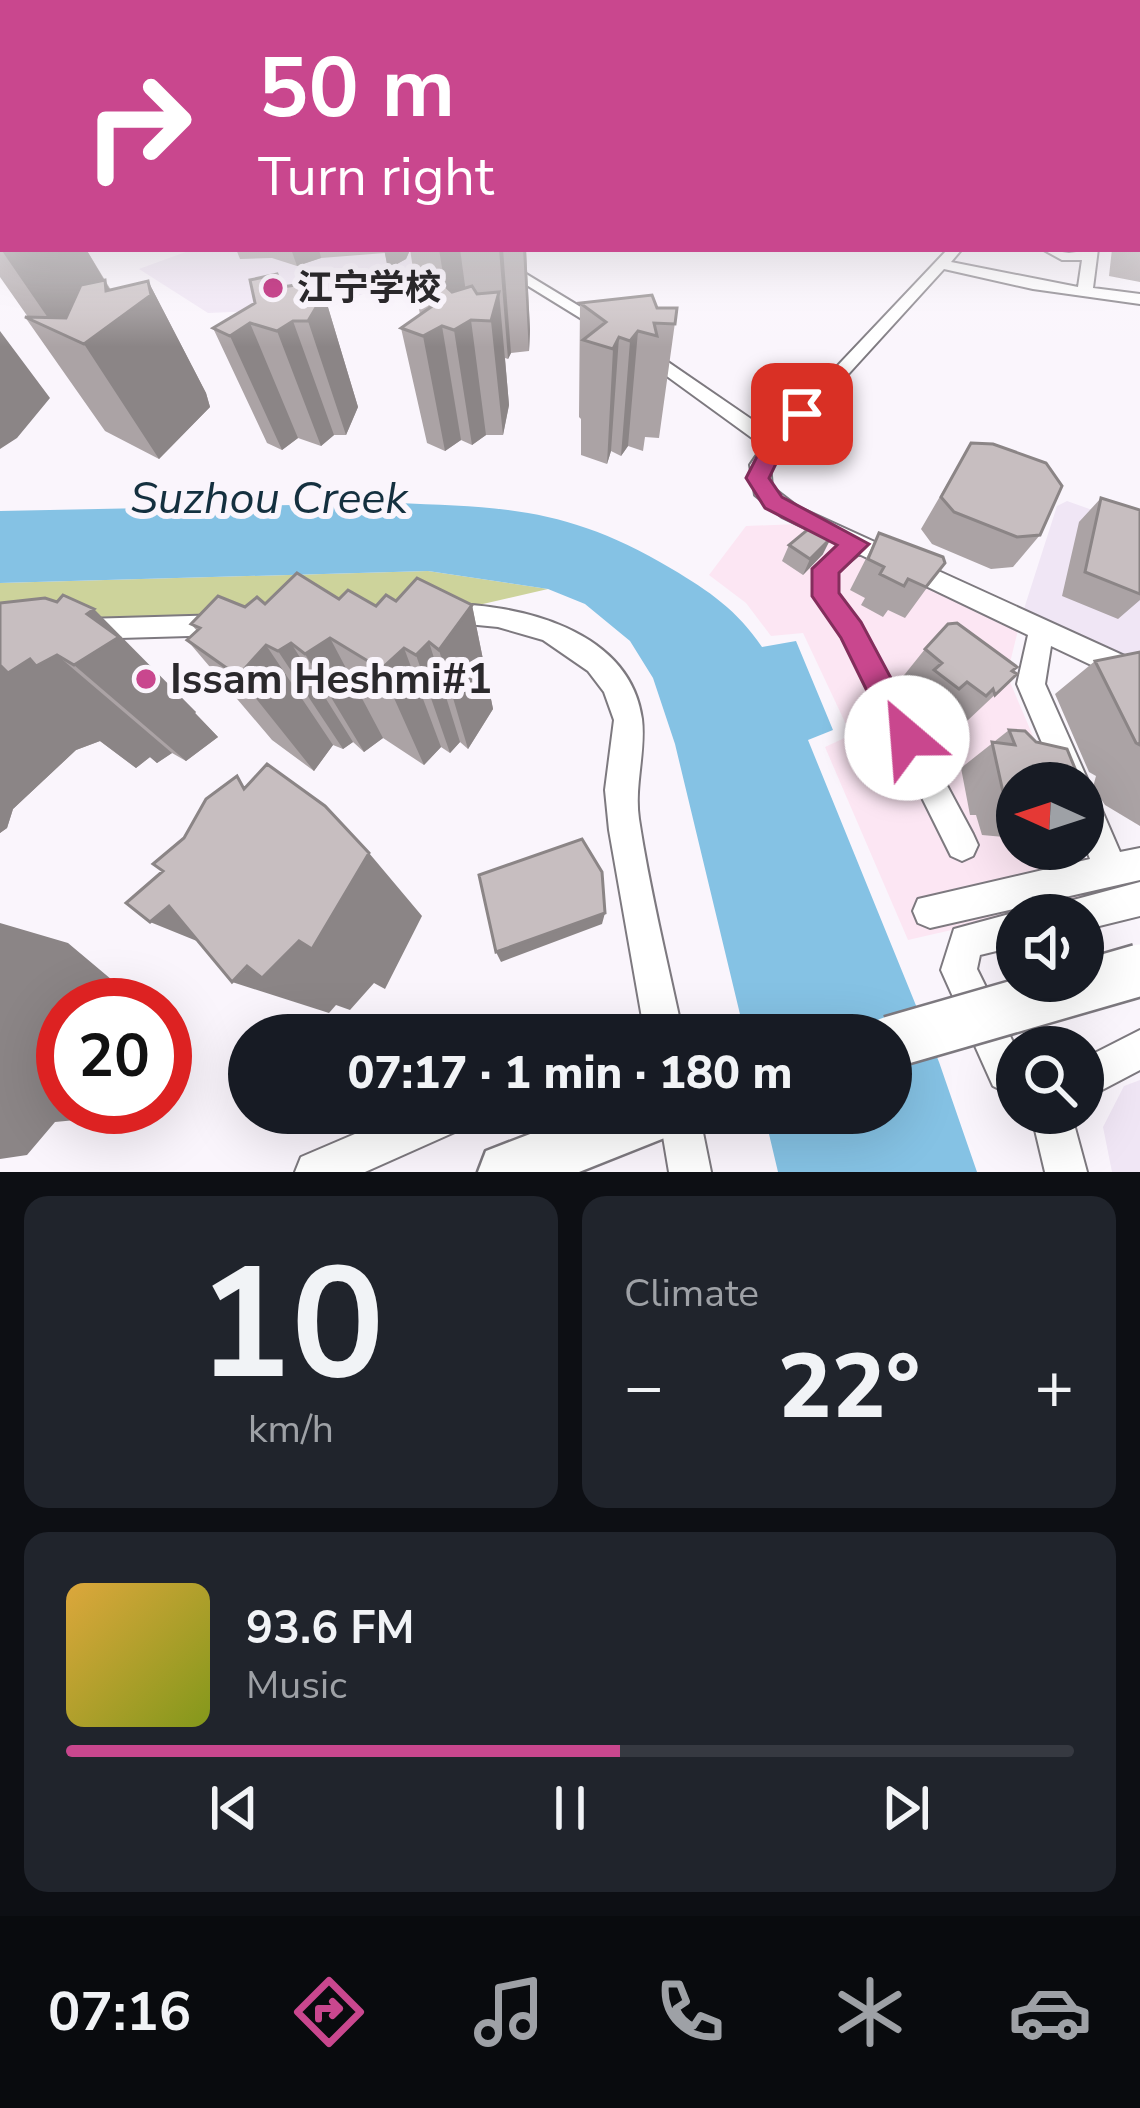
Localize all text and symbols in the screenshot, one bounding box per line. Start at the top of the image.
text: 50 m [258,31,455,146]
icon: right [60,48,216,204]
text: Turn right [258,140,494,214]
place label: 江宁学校 [297,264,441,313]
marker: 江宁学校 [260,275,286,301]
pin [751,363,853,465]
icon: arrive [769,381,835,447]
water label: Suzhou Creek [130,468,409,529]
place label: Issam Heshmi#1 [170,651,492,708]
marker: Issam Heshmi#1 [133,666,159,692]
position arrow [844,675,970,801]
north arrow [996,762,1104,870]
map controls [996,762,1104,1134]
button: sound [996,894,1104,1002]
speed limit sign: 20 [36,978,192,1134]
button: search [996,1026,1104,1134]
text: 07:17 · 1 min · 180 m [347,1043,793,1104]
text: 10 [197,1218,385,1431]
text: Climate [624,1267,759,1320]
text: 22° [778,1326,920,1449]
text: − [624,1342,664,1432]
text: + [1034,1342,1074,1432]
text: km/h [248,1403,334,1456]
text: 93.6 FM [246,1598,415,1659]
text: Music [246,1659,347,1712]
icon: previous [201,1775,267,1841]
icon: pause [537,1775,603,1841]
icon: next [873,1775,939,1841]
icon: directions [287,1970,371,2054]
icon: music [467,1970,551,2054]
icon: phone [648,1970,732,2054]
icon: climate [828,1970,912,2054]
icon: car [1008,1970,1092,2054]
text: 07:16 [48,1975,191,2049]

